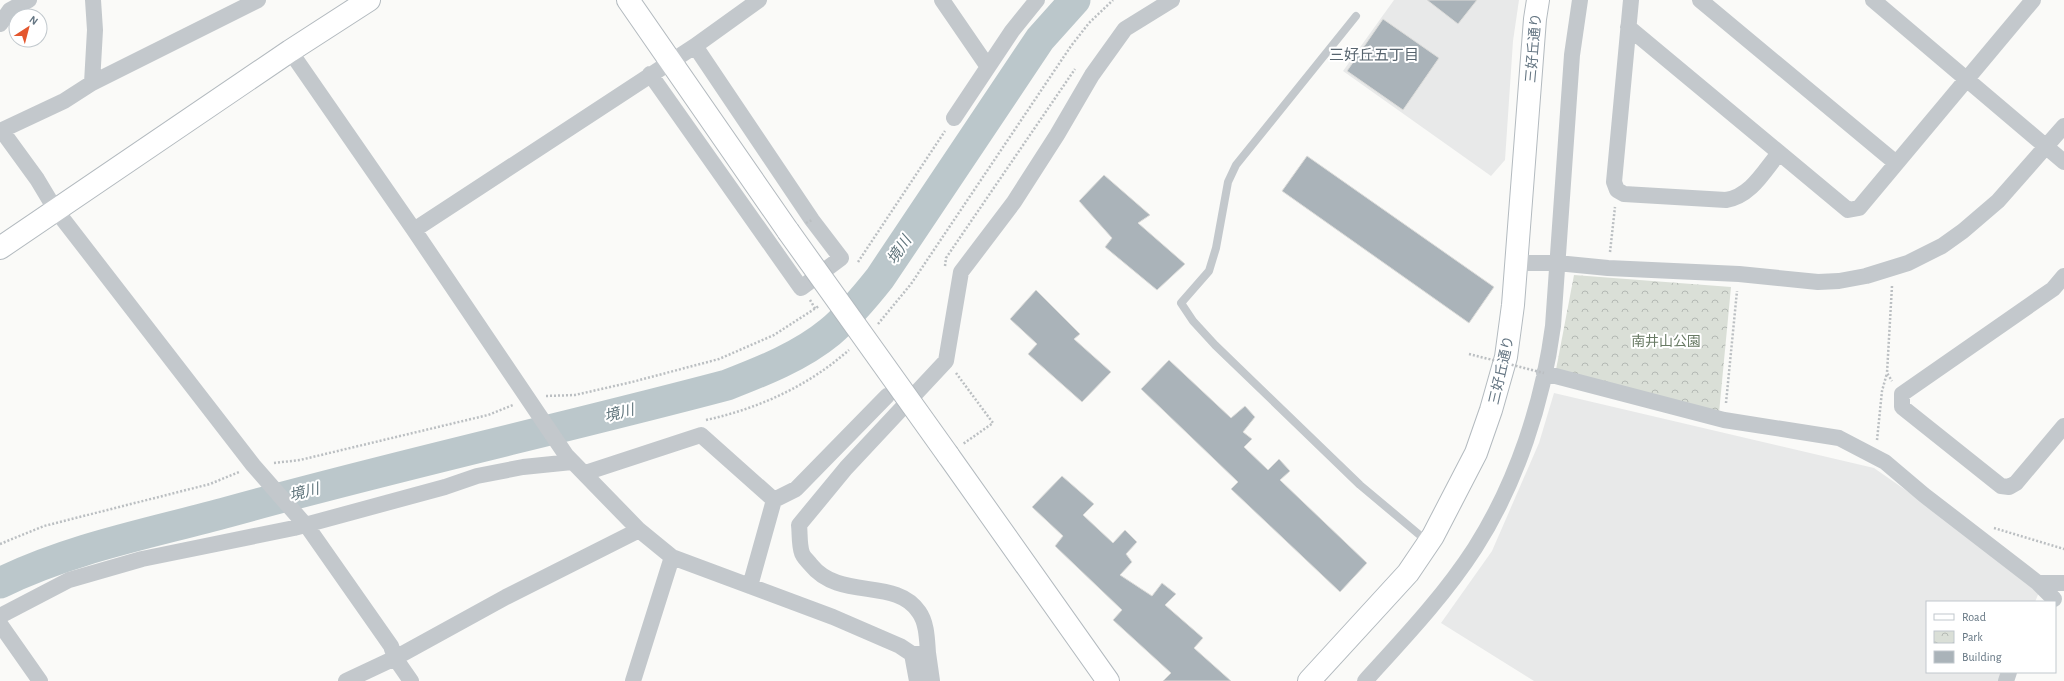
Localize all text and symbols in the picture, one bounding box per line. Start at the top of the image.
north arrow [8,8,48,48]
street label: 三好丘通り [1523,13,1544,84]
text: N [27,14,40,27]
district label: 三好丘五丁目 [1329,47,1419,63]
water label: 境川 [884,231,915,267]
park label: 南井山公園 [1631,333,1701,349]
street label: 三好丘通り [1486,334,1517,406]
water label: 境川 [603,401,637,424]
water label: 境川 [288,480,322,503]
legend [1926,601,2056,673]
text: Road [1962,611,1986,623]
text: Park [1962,631,1983,643]
text: Building [1962,651,2002,663]

